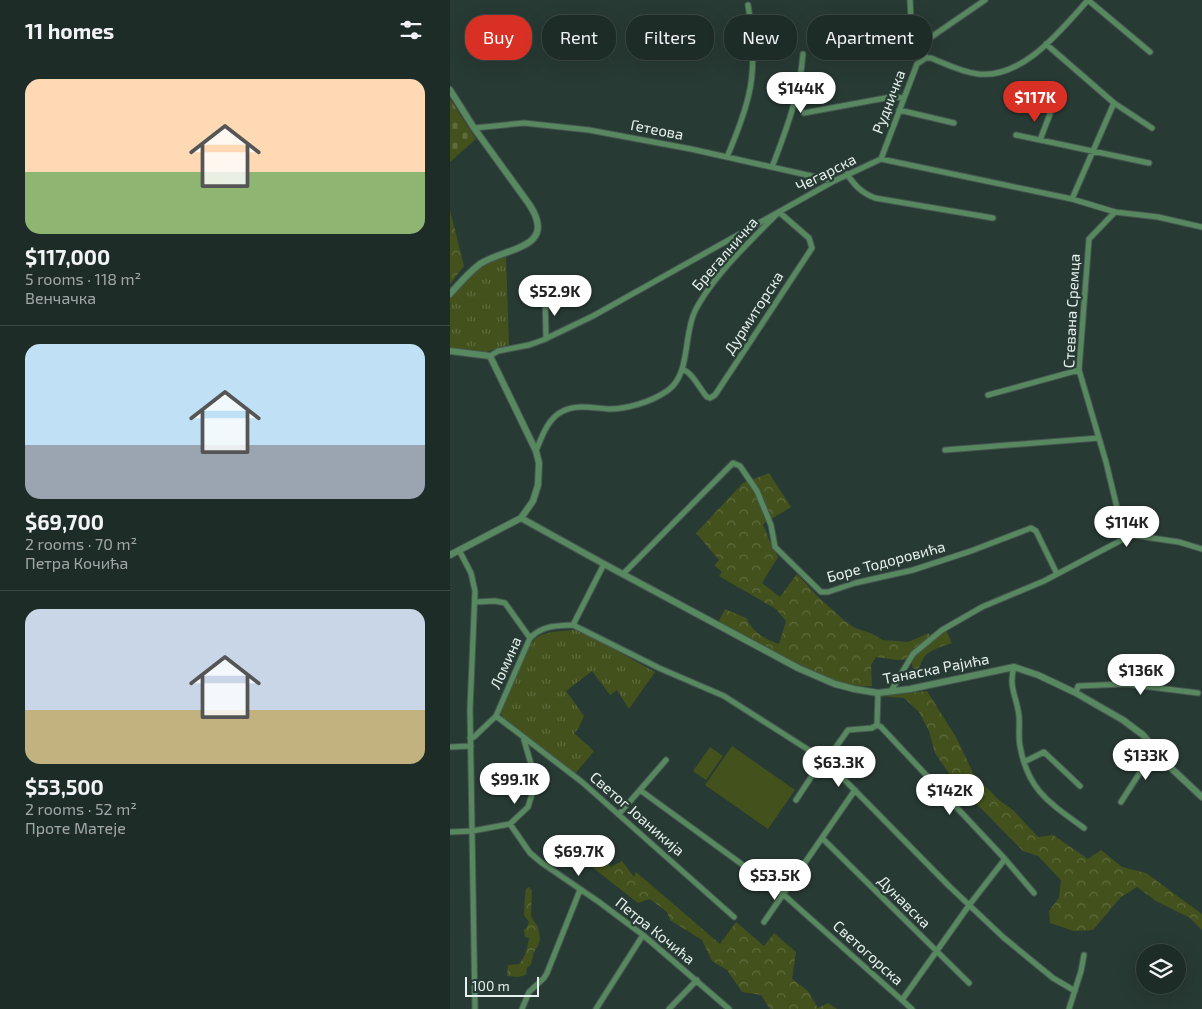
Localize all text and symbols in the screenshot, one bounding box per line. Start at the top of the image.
chip: Buy [465,15,532,60]
chip: Rent [542,15,616,60]
chip: Filters [626,15,714,60]
chip: New [724,15,797,60]
chip: Apartment [807,15,932,60]
icon: filters [397,16,425,44]
text: 11 homes [25,18,114,43]
street label: Рудничка [868,67,909,136]
pin: $144K [766,72,836,114]
text: $144K [778,78,824,97]
pin: $117K [1000,80,1070,123]
text: $117K [1014,87,1056,106]
icon: home [180,111,270,201]
street label: Гетеова [629,115,685,143]
street label: Чегарска [792,149,859,195]
street label: Брегалничка [687,213,761,294]
text: $117,000 [25,244,110,269]
street label: Стевана Сремца [1059,253,1083,369]
street label: Дурмиторска [720,268,787,358]
text: 5 rooms · 118 m² [25,269,141,288]
pin: $52.9K [514,274,596,317]
text: $52.9K [530,281,580,300]
text: Венчачка [25,288,96,307]
icon: home [180,377,270,467]
pin: $114K [1092,506,1162,548]
text: $69,700 [25,509,104,534]
text: $114K [1105,512,1149,531]
text: 2 rooms · 70 m² [25,534,137,553]
street label: Боре Тодоровића [825,537,947,586]
text: Петра Кочића [25,553,128,572]
street label: Ломина [486,634,525,692]
icon: home [180,642,270,732]
street label: Танаска Рајића [881,649,991,688]
pin: $136K [1106,654,1176,696]
text: $136K [1119,660,1163,679]
pin: $133K [1111,738,1181,781]
text: $133K [1124,745,1168,764]
pin: $63.3K [798,746,880,788]
text: $63.3K [814,752,864,771]
pin: $99.1K [474,762,556,805]
street label: Светог Јоаникија [586,767,689,860]
text: $99.1K [491,769,539,788]
text: $53,500 [25,774,104,799]
pin: $142K [915,774,985,816]
text: $142K [927,780,973,799]
text: 2 rooms · 52 m² [25,799,137,818]
text: Проте Матеје [25,818,126,837]
pin: $69.7K [538,834,620,877]
text: $69.7K [554,841,604,860]
pin: $53.5K [734,858,816,901]
text: $53.5K [750,865,800,884]
street label: Дунавска [874,871,935,932]
street label: Петра Кочића [612,893,699,968]
street label: Светогорска [830,916,907,988]
map controls [1136,944,1186,994]
button: layers [1136,944,1186,994]
scale bar [465,974,539,997]
text: 100 m [472,977,510,994]

